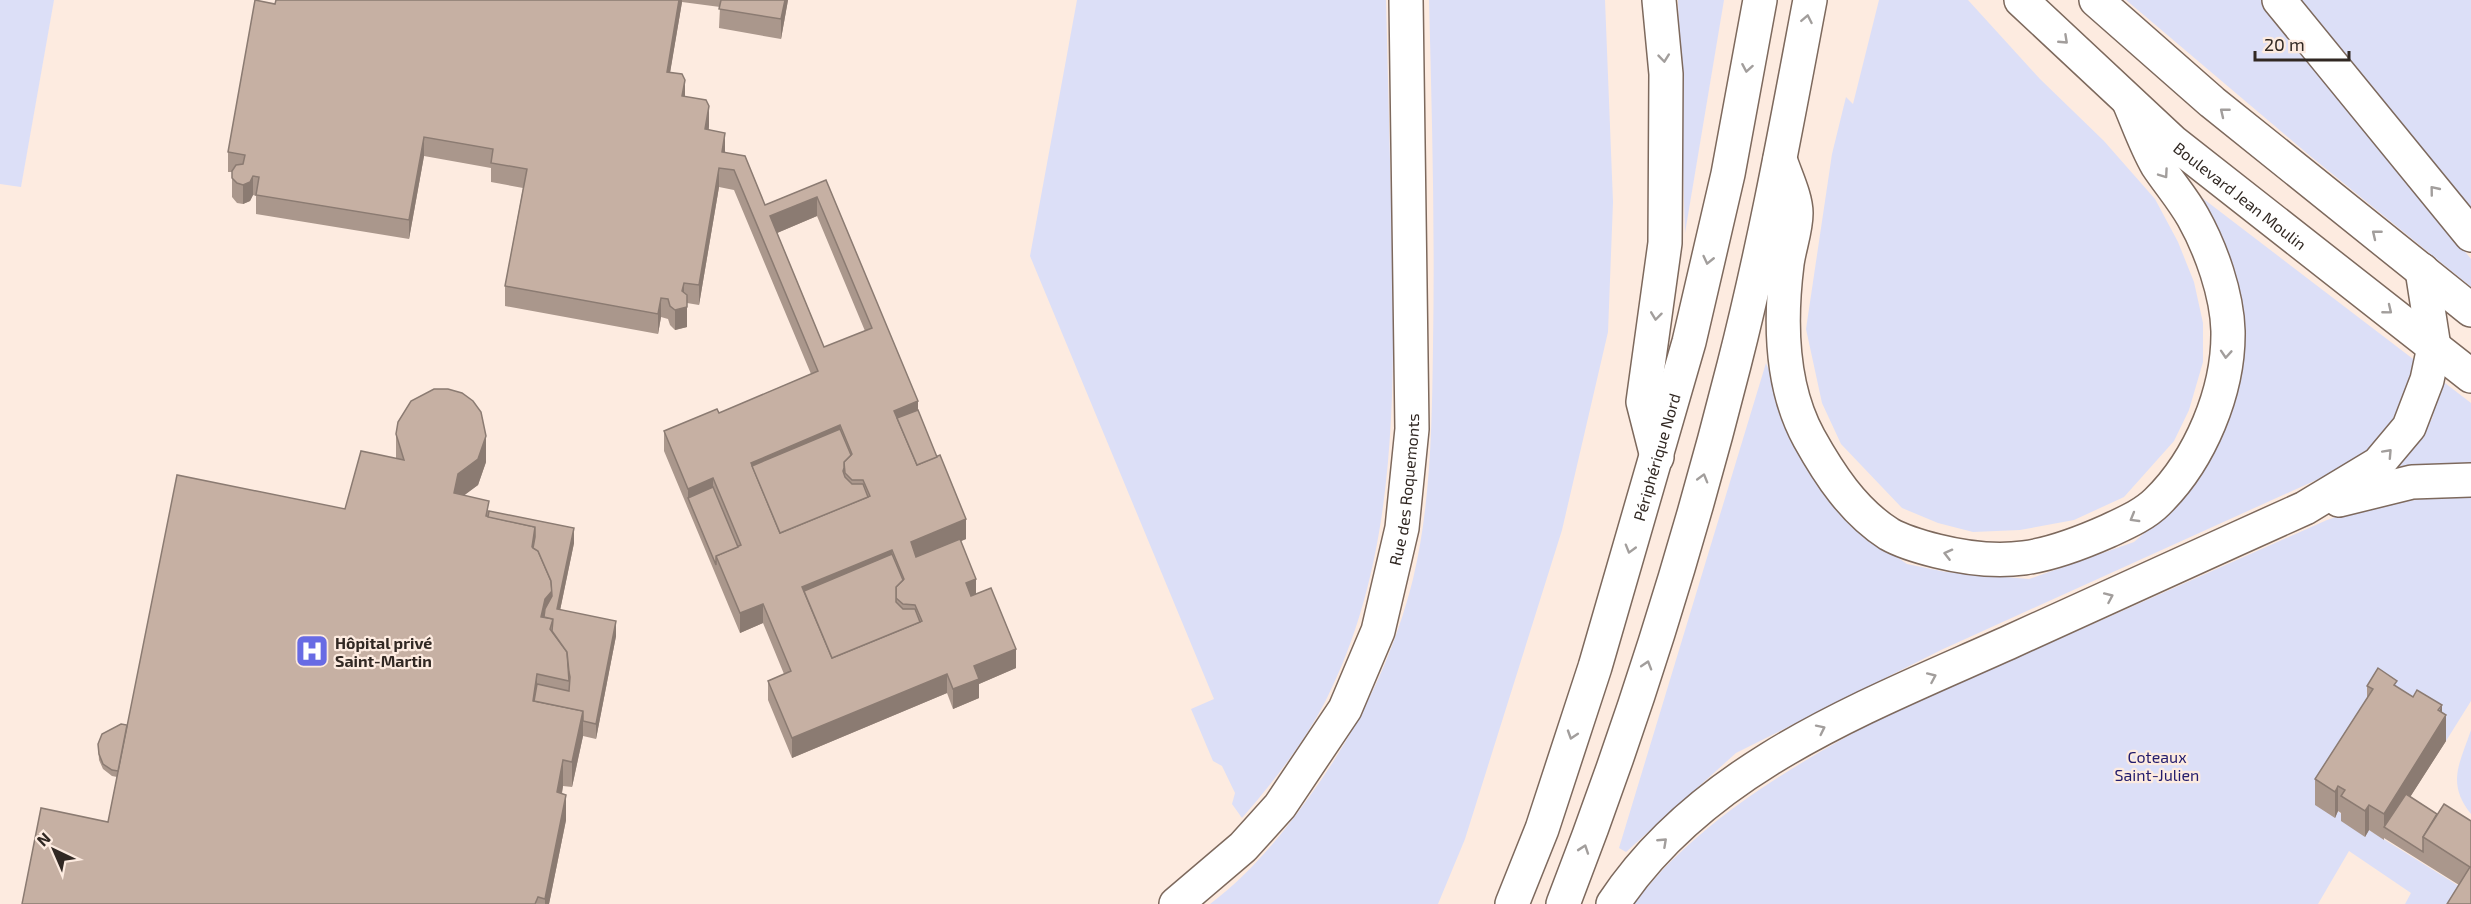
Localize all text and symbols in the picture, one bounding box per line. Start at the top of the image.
one-way arrow [1800,14,1813,24]
scale bar [2255,24,2350,62]
one-way arrow [2057,33,2067,44]
text: 20 m [2264,33,2305,55]
one-way arrow [1657,54,1670,63]
one-way arrow [1741,63,1754,73]
one-way arrow [2220,108,2231,119]
street label: Boulevard Jean Moulin [2171,137,2311,253]
one-way arrow [2157,167,2168,178]
one-way arrow [2430,185,2441,196]
one-way arrow [2372,230,2383,241]
one-way arrow [1703,254,1716,264]
one-way arrow [2381,302,2392,313]
one-way arrow [1650,311,1663,320]
one-way arrow [2220,349,2233,358]
street label: Périphérique Nord [1628,391,1683,523]
street label: Rue des Roquemonts [1384,413,1422,567]
one-way arrow [2381,449,2392,460]
one-way arrow [1695,473,1708,483]
one-way arrow [2130,511,2140,522]
one-way arrow [1625,543,1637,554]
one-way arrow [1943,548,1953,561]
one-way arrow [2103,592,2114,604]
hospital icon: Hôpital privé Saint-Martin [294,633,330,669]
place label: Hôpital privé Saint-Martin [335,633,432,670]
one-way arrow [1640,660,1652,671]
one-way arrow [1925,672,1936,684]
one-way arrow [1815,725,1826,736]
one-way arrow [1567,729,1580,740]
park label: Coteaux Saint-Julien [2115,747,2199,784]
north arrow [24,820,84,880]
text: N [32,828,54,850]
one-way arrow [1657,838,1667,849]
one-way arrow [1576,844,1589,855]

